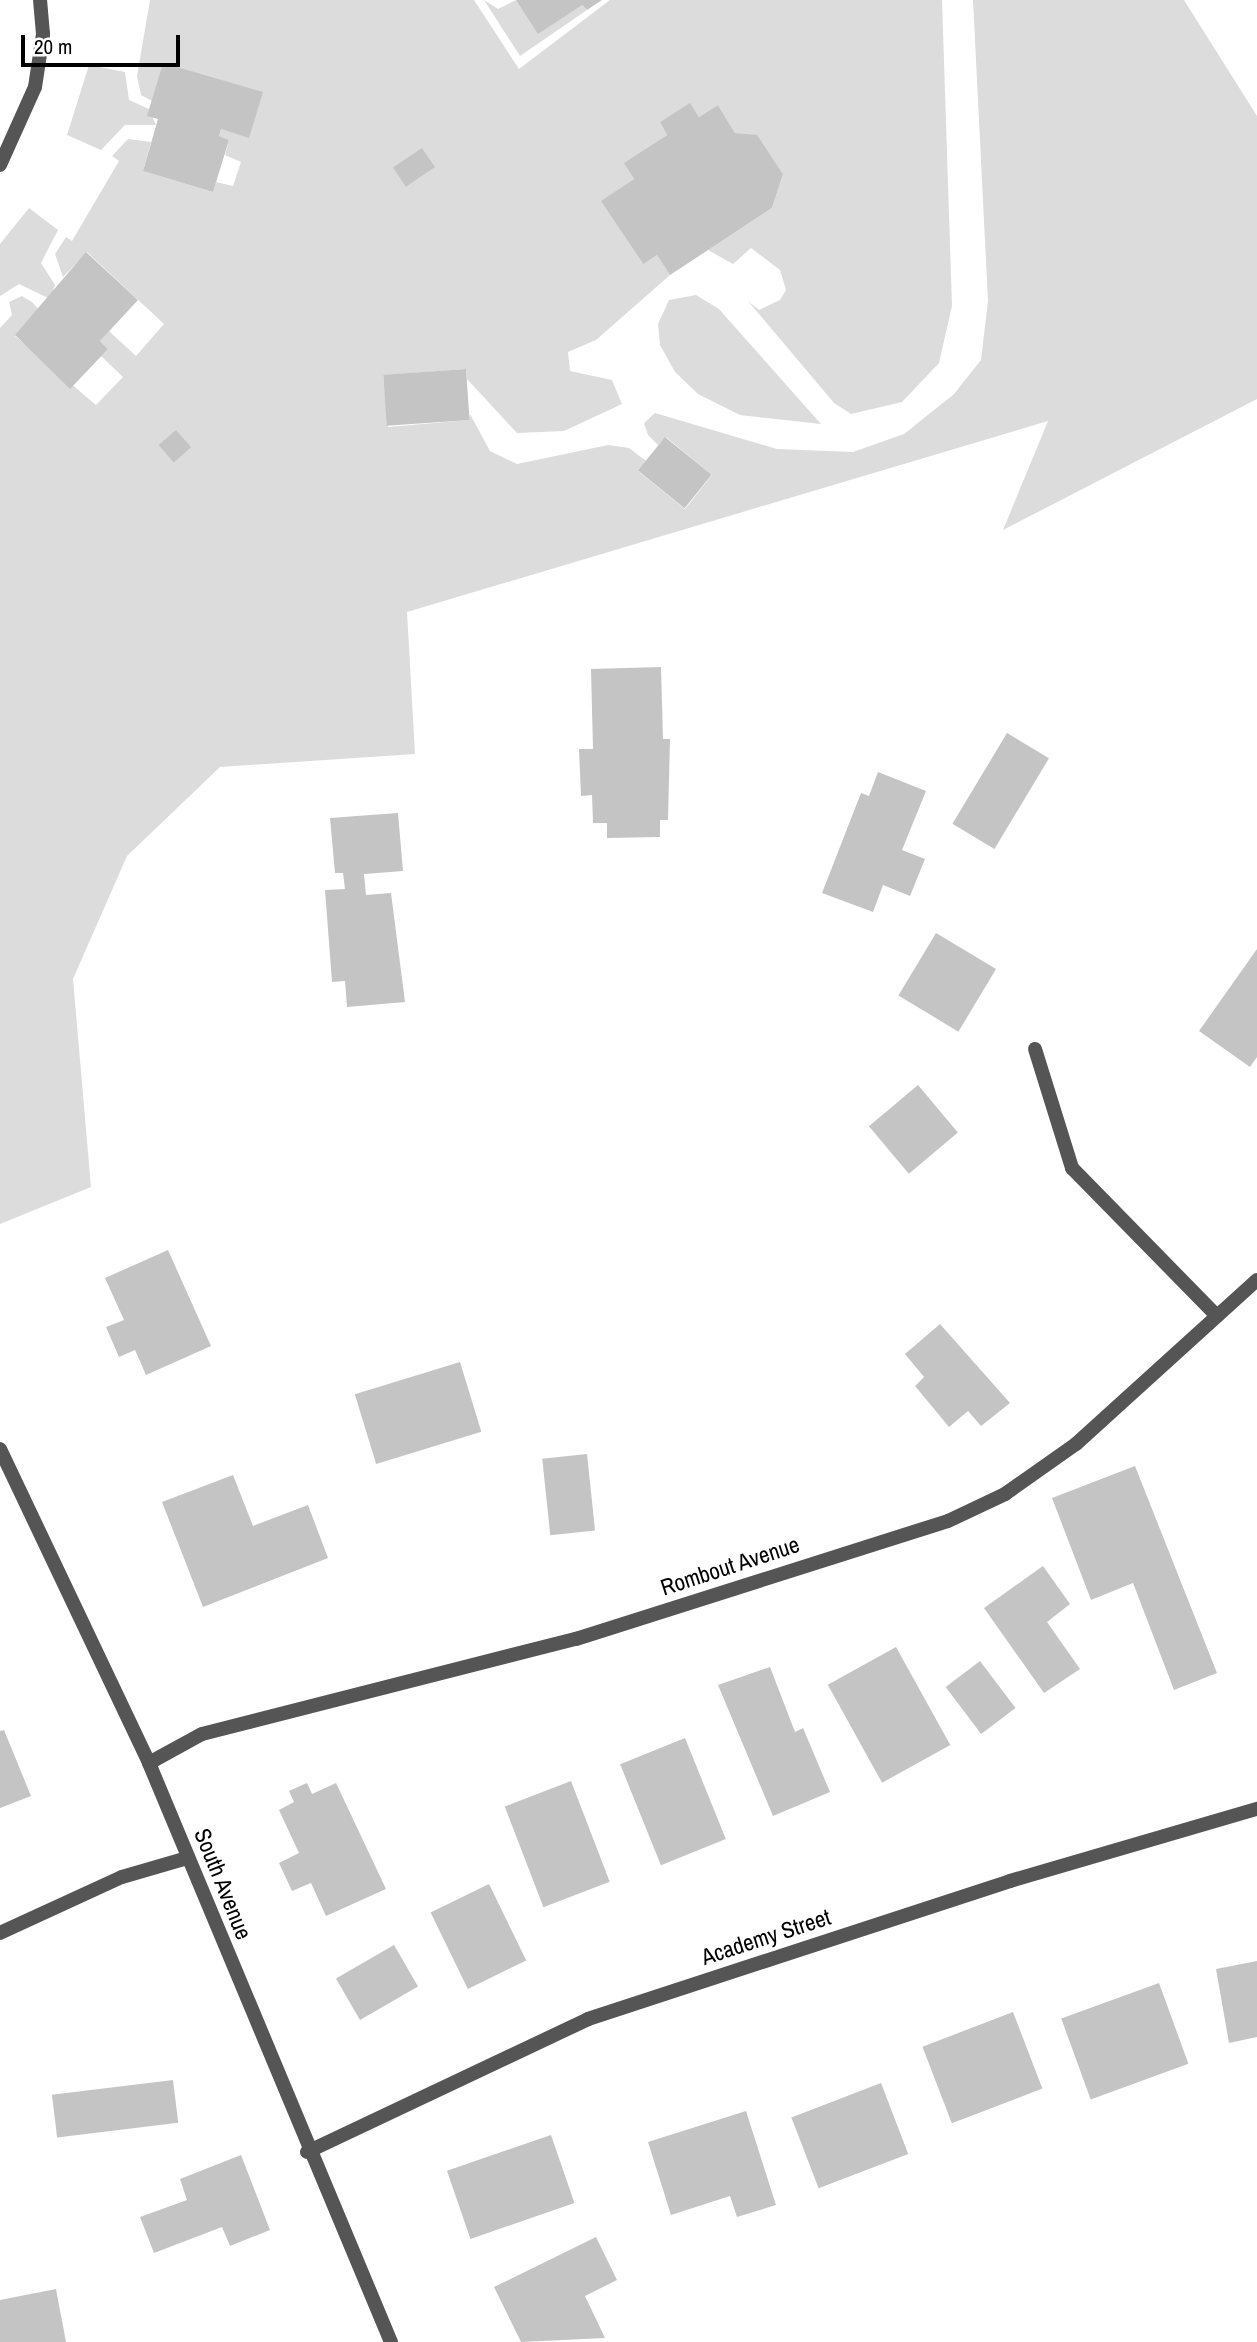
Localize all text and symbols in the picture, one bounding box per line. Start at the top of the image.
scale bar [24,21,184,65]
text: 20 m [34,32,72,61]
street label: Rombout Avenue [657,1530,803,1602]
street label: South Avenue [188,1824,258,1944]
street label: Academy Street [698,1903,834,1971]

